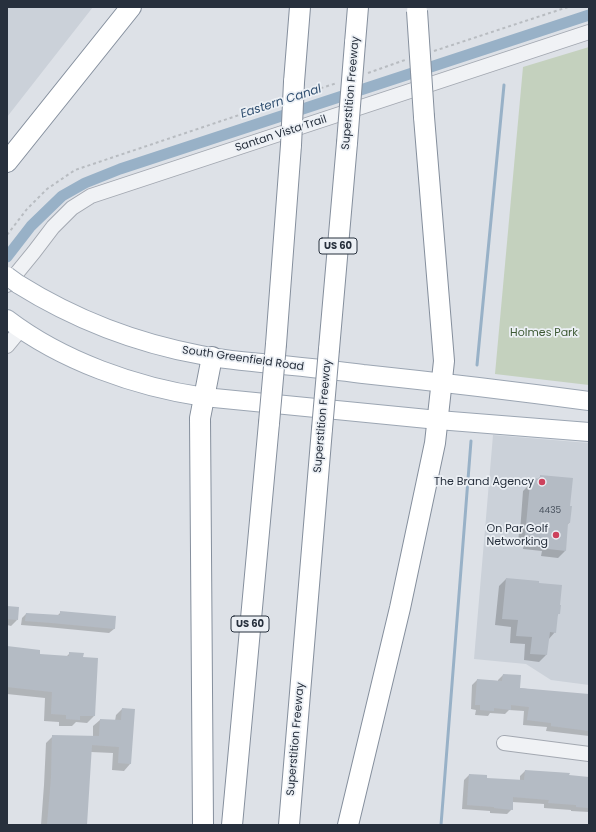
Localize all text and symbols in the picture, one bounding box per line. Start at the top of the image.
street label: Superstition Freeway [339,36,363,150]
water label: Eastern Canal [239,82,323,122]
street label: Santan Vista Trail [234,113,328,155]
road number: US 60 [319,238,357,254]
park label: Holmes Park [510,326,578,340]
street label: South Greenfield Road [181,344,305,374]
street label: Superstition Freeway [311,359,335,473]
place label: The Brand Agency [434,475,534,489]
marker: The Brand Agency [537,477,547,487]
house number: 4435 [539,506,561,516]
place label: On Par Golf Networking [486,522,548,548]
marker: On Par Golf Networking [551,530,561,540]
road number: US 60 [231,616,269,632]
street label: Superstition Freeway [284,682,308,796]

